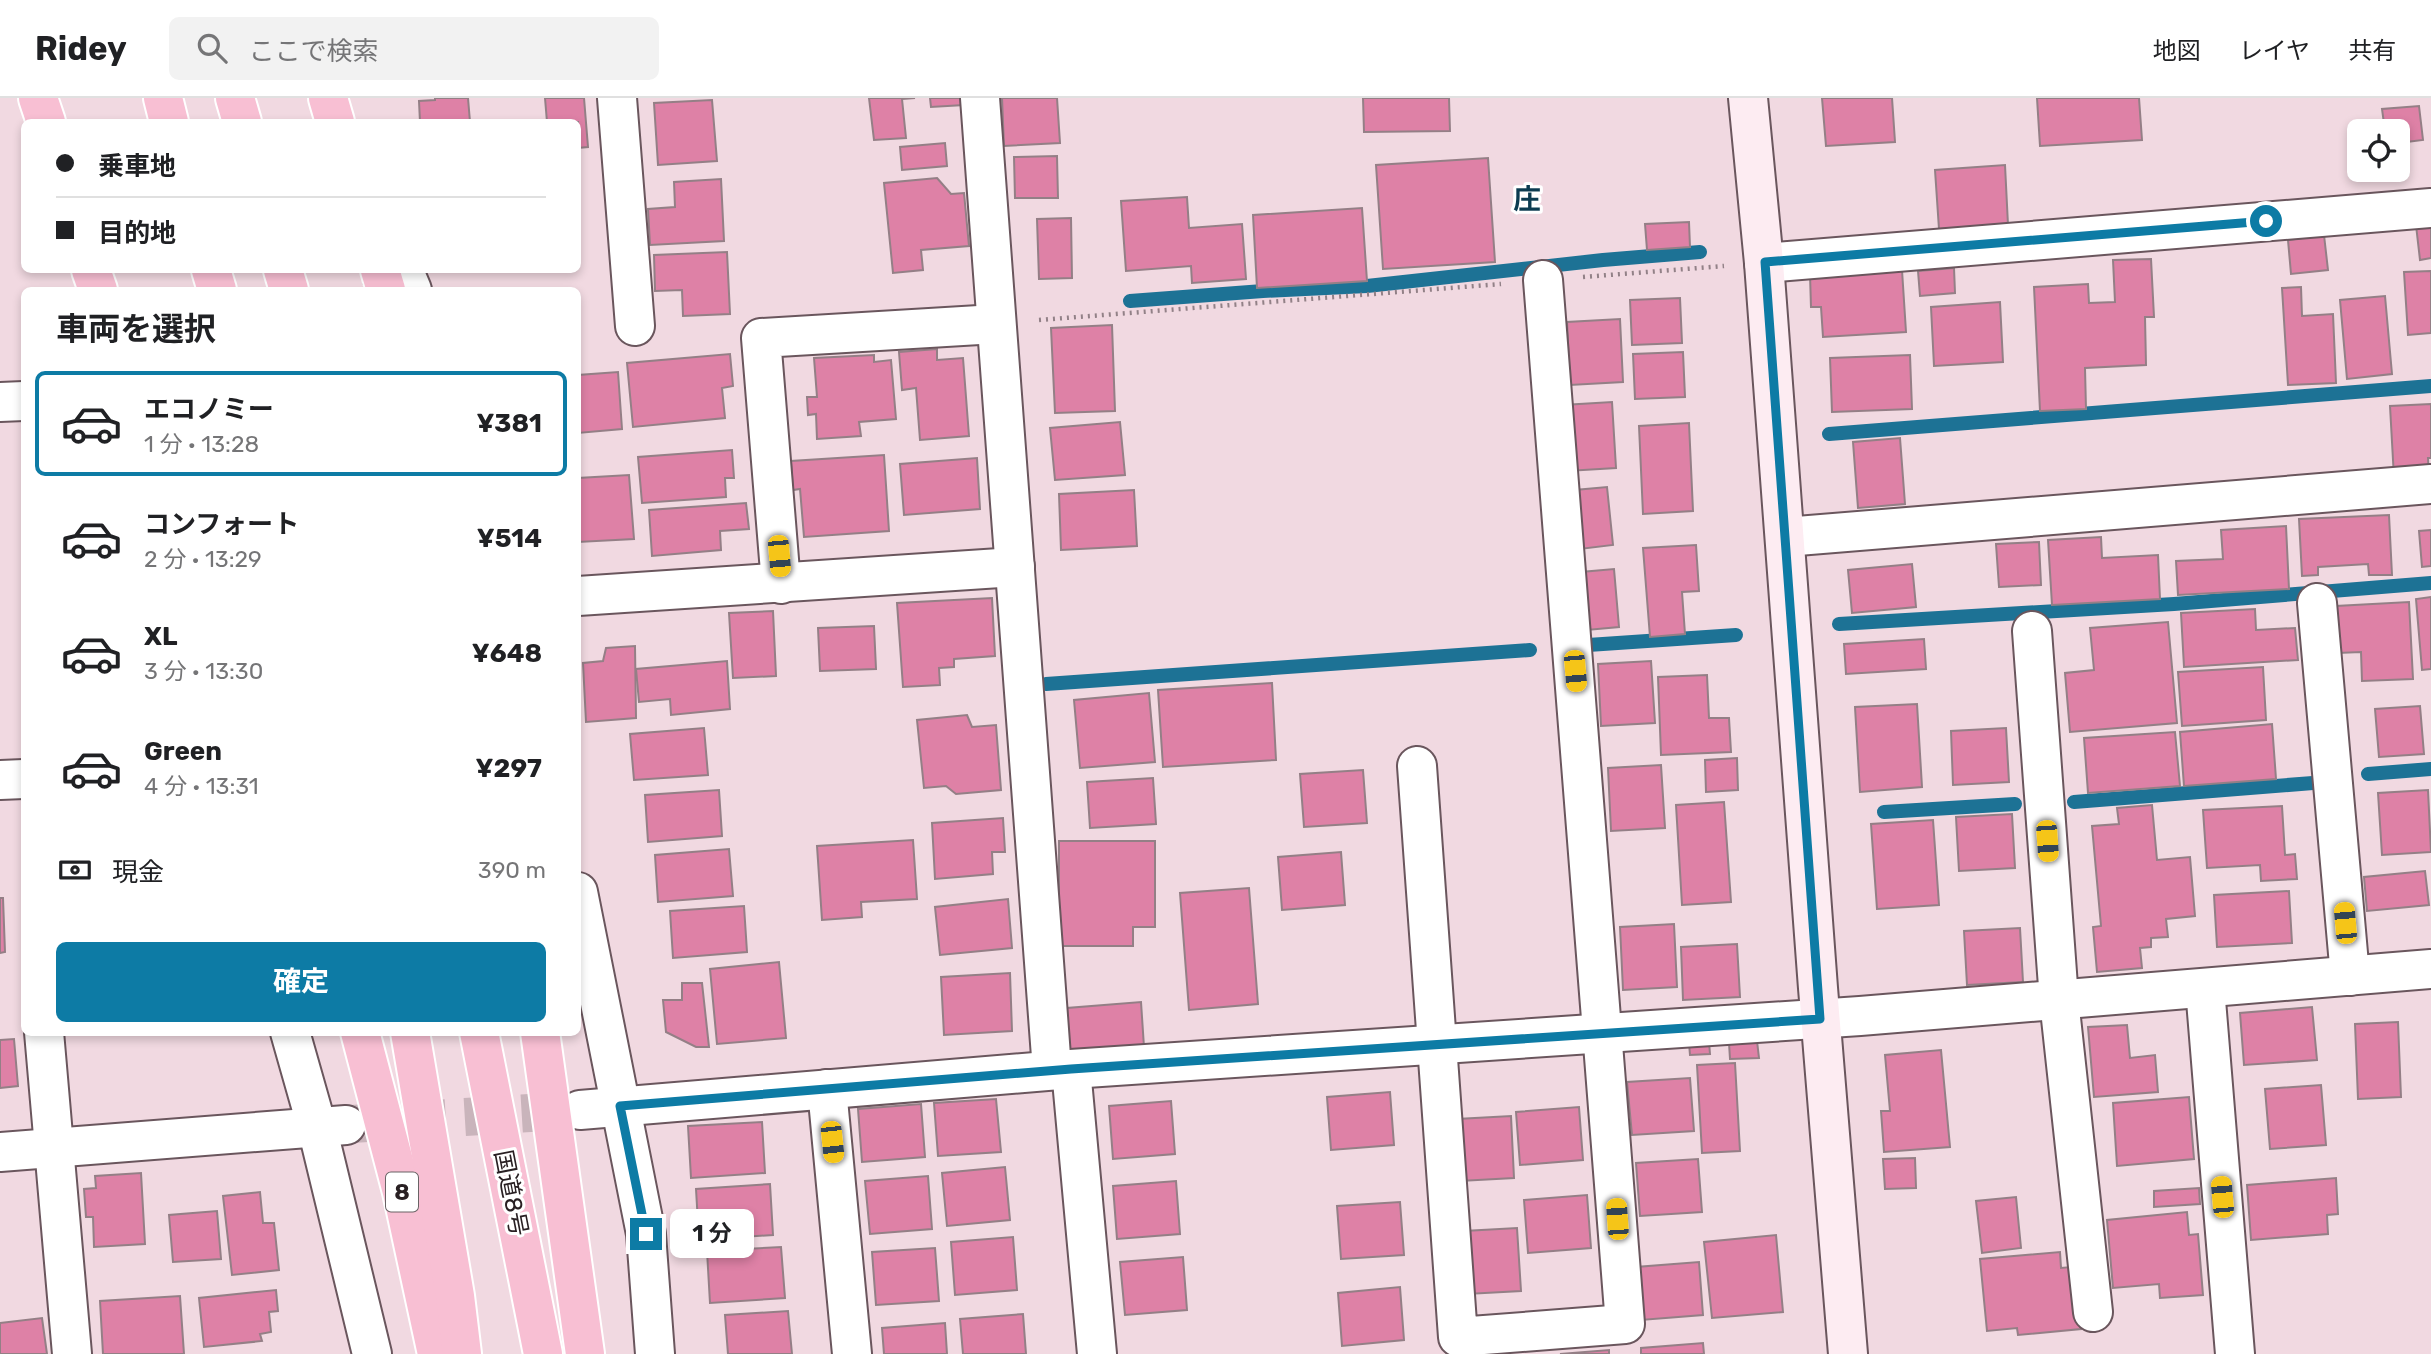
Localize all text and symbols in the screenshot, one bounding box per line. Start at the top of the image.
search box [169,17,659,80]
text: Ridey [35,29,127,68]
icon: search [193,29,231,67]
text: ここで検索 [249,36,379,67]
text: 地図 [2153,37,2201,65]
text: レイヤ [2239,37,2310,65]
text: 共有 [2348,37,2396,65]
map controls [2347,119,2410,182]
button: locate [2347,119,2410,182]
text: 乗車地 [98,151,176,182]
district label: 庄 [1513,183,1541,216]
route start [2250,205,2282,237]
text: 目的地 [98,218,176,249]
text: 車両を選択 [56,310,216,348]
icon: car [60,392,123,455]
text: エコノミー [144,394,274,425]
text: ¥381 [476,408,542,439]
text: 1 分 · 13:28 [144,430,259,458]
icon: car [60,507,123,570]
text: コンフォート [144,509,299,540]
text: ¥514 [477,523,542,554]
car [767,534,792,578]
text: 2 分 · 13:29 [144,545,262,573]
text: XL [144,621,177,652]
icon: car [60,622,123,685]
text: ¥648 [472,638,542,669]
car [1563,649,1588,693]
text: 3 分 · 13:30 [144,657,263,685]
text: Green [144,736,222,767]
icon: car [60,737,123,800]
text: ¥297 [476,753,542,784]
text: 4 分 · 13:31 [144,772,259,800]
car [2036,819,2059,863]
icon: cash [56,851,94,889]
text: 390 m [478,856,546,884]
text: 現金 [112,857,164,888]
car [2333,901,2358,945]
button: 確定 [56,942,546,1022]
car [820,1120,845,1164]
street label: 国道8号 [489,1147,533,1239]
road number: 8 [386,1172,418,1212]
car [2210,1175,2235,1219]
car [1606,1197,1629,1241]
callout: 1 分 [670,1210,754,1258]
route end [630,1218,662,1250]
text: 1 分 [692,1219,732,1247]

